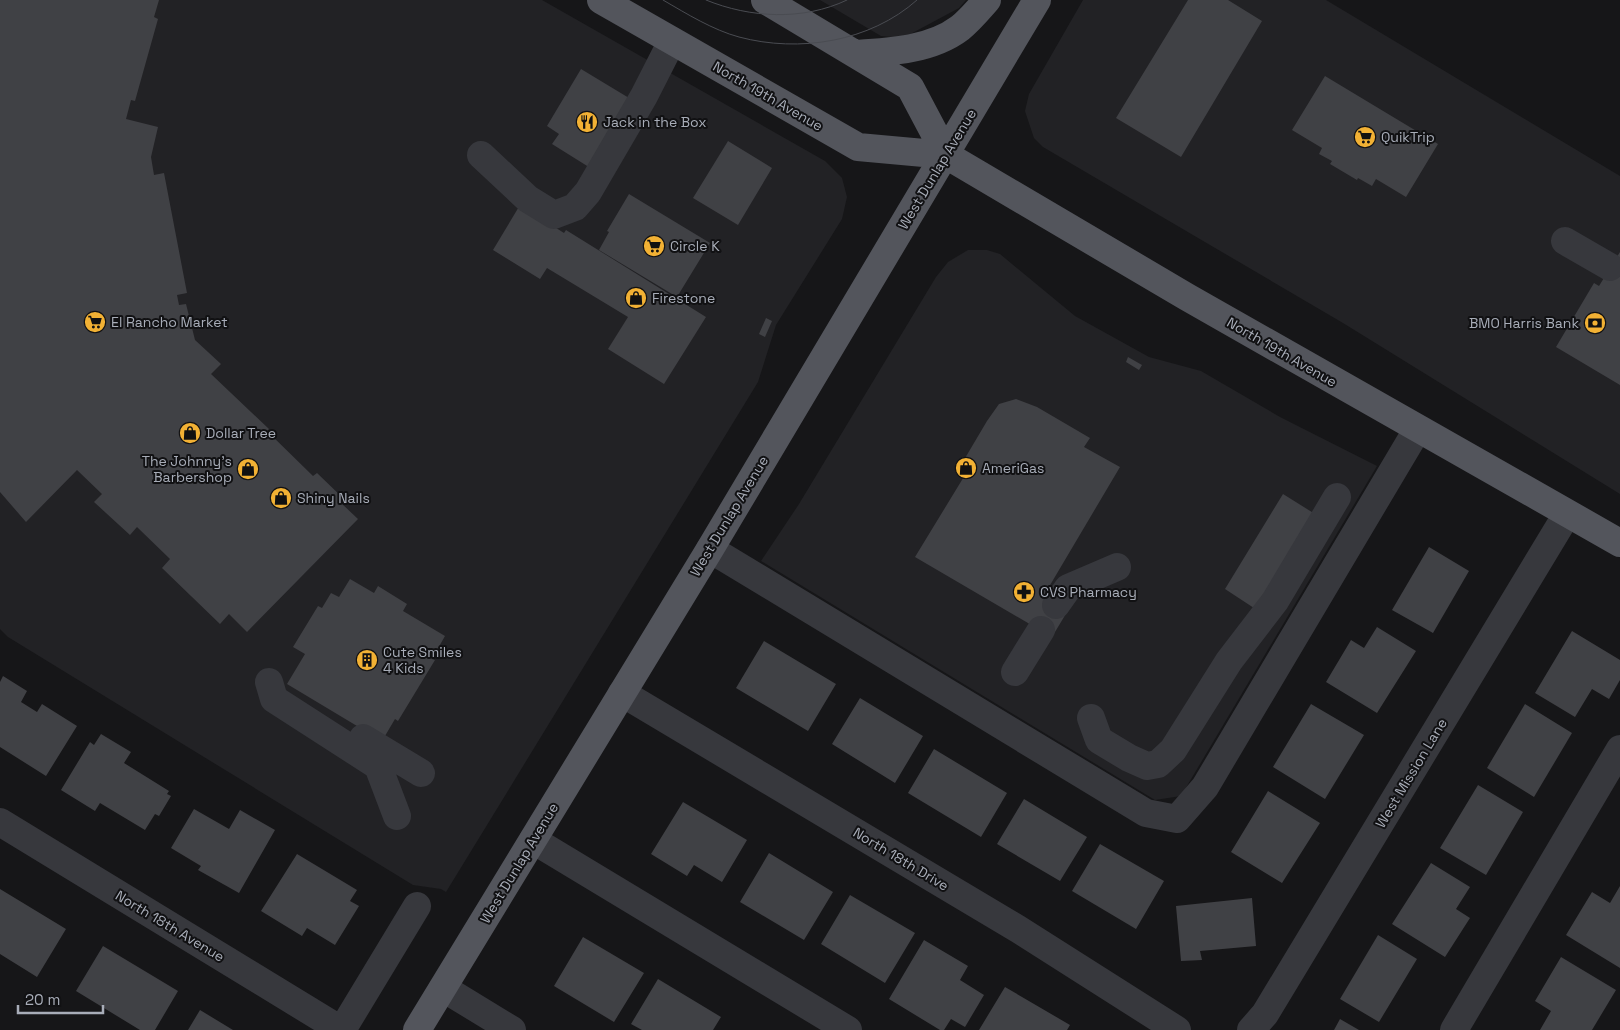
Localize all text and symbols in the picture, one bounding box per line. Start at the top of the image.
street label: North 19th Avenue [710,57,826,135]
street label: West Dunlap Avenue [894,105,980,233]
restaurant icon: Jack in the Box [575,110,599,134]
place label: Jack in the Box [603,113,707,131]
supermarket icon: QuikTrip [1353,125,1377,149]
place label: QuikTrip [1381,128,1435,146]
supermarket icon: Circle K [642,234,666,258]
place label: Circle K [670,237,720,255]
shop icon: Firestone [624,286,648,310]
place label: Firestone [652,289,715,307]
supermarket icon: El Rancho Market [83,310,107,334]
bank icon: BMO Harris Bank [1583,311,1607,335]
place label: El Rancho Market [111,313,228,331]
street label: North 19th Avenue [1224,313,1340,391]
place label: BMO Harris Bank [1469,314,1579,332]
shop icon: Dollar Tree [178,421,202,445]
place label: Dollar Tree [206,424,276,442]
place label: The Johnny's Barbershop [142,452,232,486]
street label: West Dunlap Avenue [686,452,772,580]
shop icon: AmeriGas [954,456,978,480]
shop icon: The Johnny's Barbershop [236,457,260,481]
place label: AmeriGas [982,459,1044,477]
shop icon: Shiny Nails [269,486,293,510]
place label: Shiny Nails [297,489,370,507]
pharmacy icon: CVS Pharmacy [1012,580,1036,604]
place label: CVS Pharmacy [1040,583,1137,601]
place label: Cute Smiles 4 Kids [383,643,462,677]
building icon: Cute Smiles 4 Kids [355,648,379,672]
street label: West Mission Lane [1371,715,1451,831]
street label: West Dunlap Avenue [476,799,562,927]
street label: North 18th Drive [850,823,952,895]
street label: North 18th Avenue [112,886,228,966]
scale bar [18,982,102,1014]
text: 20 m [25,990,60,1009]

